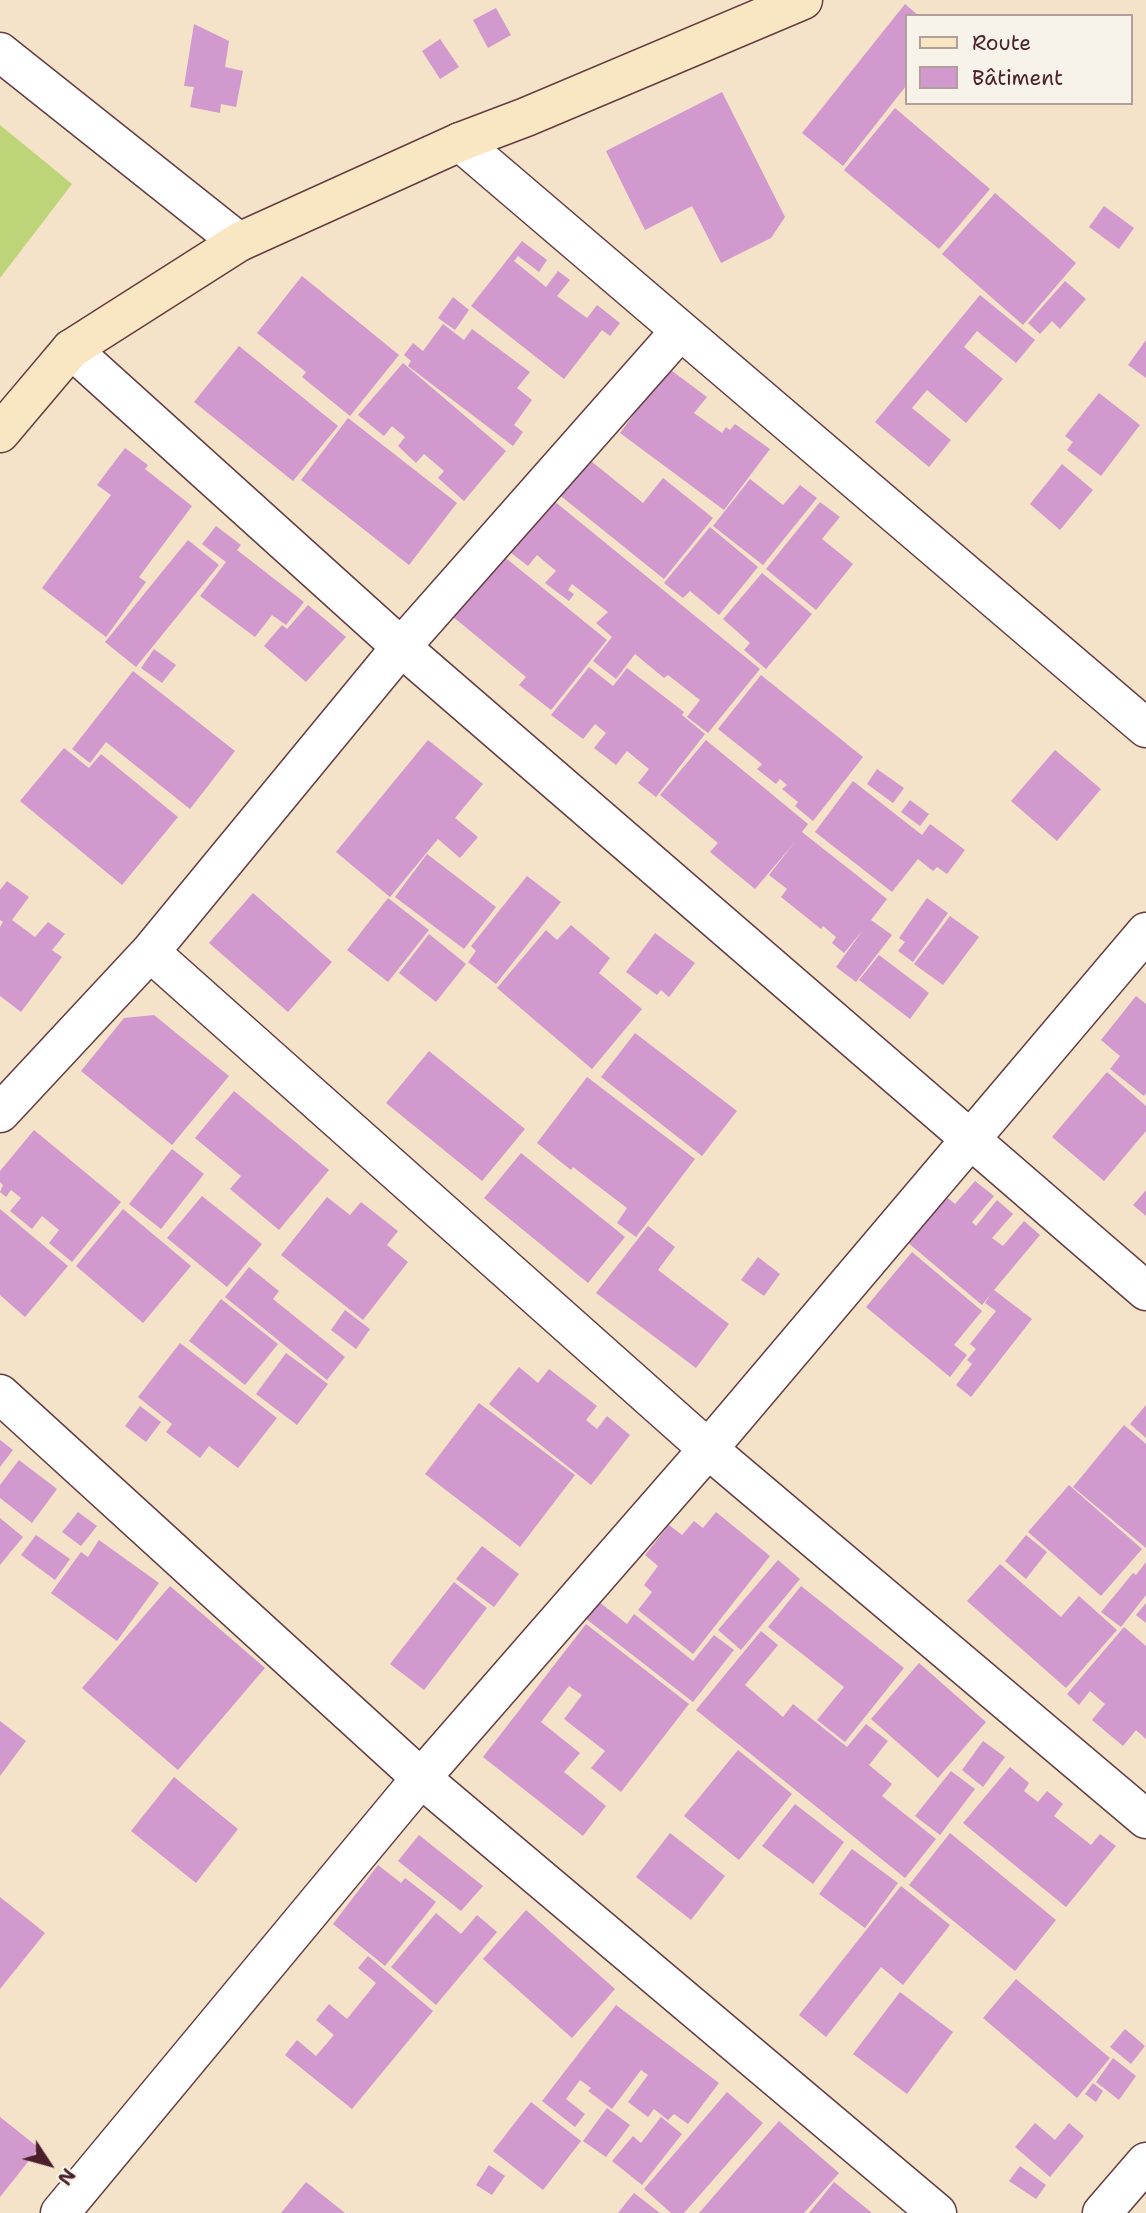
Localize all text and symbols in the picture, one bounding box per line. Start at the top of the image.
legend [904,14,1132,105]
text: Route [972,29,1031,57]
text: Bâtiment [972,64,1063,92]
north arrow [14,2129,84,2199]
text: N [52,2163,81,2190]

